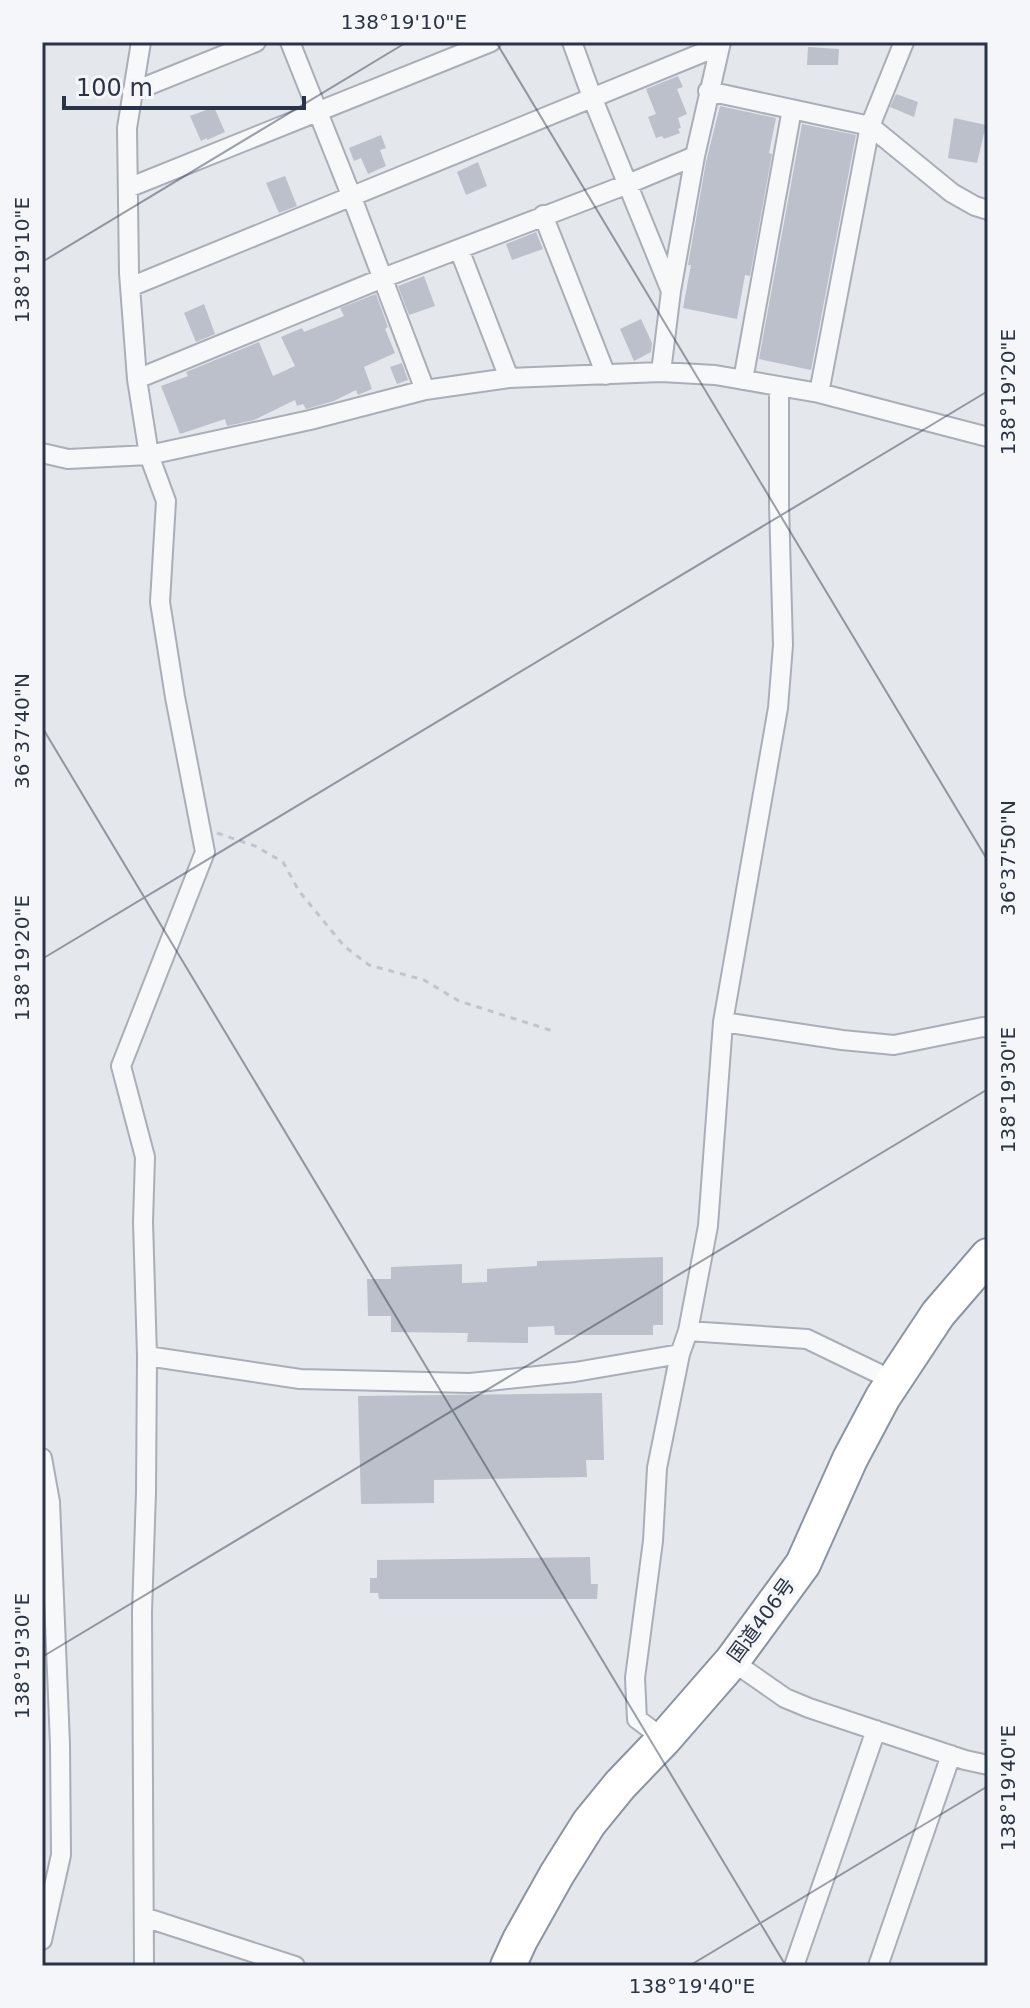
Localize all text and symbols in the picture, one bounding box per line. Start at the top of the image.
text: 138°19'10"E [341,10,467,34]
scale bar [64,60,304,110]
text: 100 m [76,74,153,102]
text: 138°19'10"E [10,197,34,323]
text: 138°19'20"E [996,329,1020,455]
text: 36°37'40"N [10,673,34,789]
text: 36°37'50"N [996,800,1020,916]
text: 138°19'20"E [10,895,34,1021]
text: 138°19'30"E [996,1027,1020,1153]
street label: 国道406号 [722,1573,800,1667]
text: 138°19'30"E [10,1593,34,1719]
text: 138°19'40"E [996,1725,1020,1851]
text: 138°19'40"E [629,1974,755,1998]

